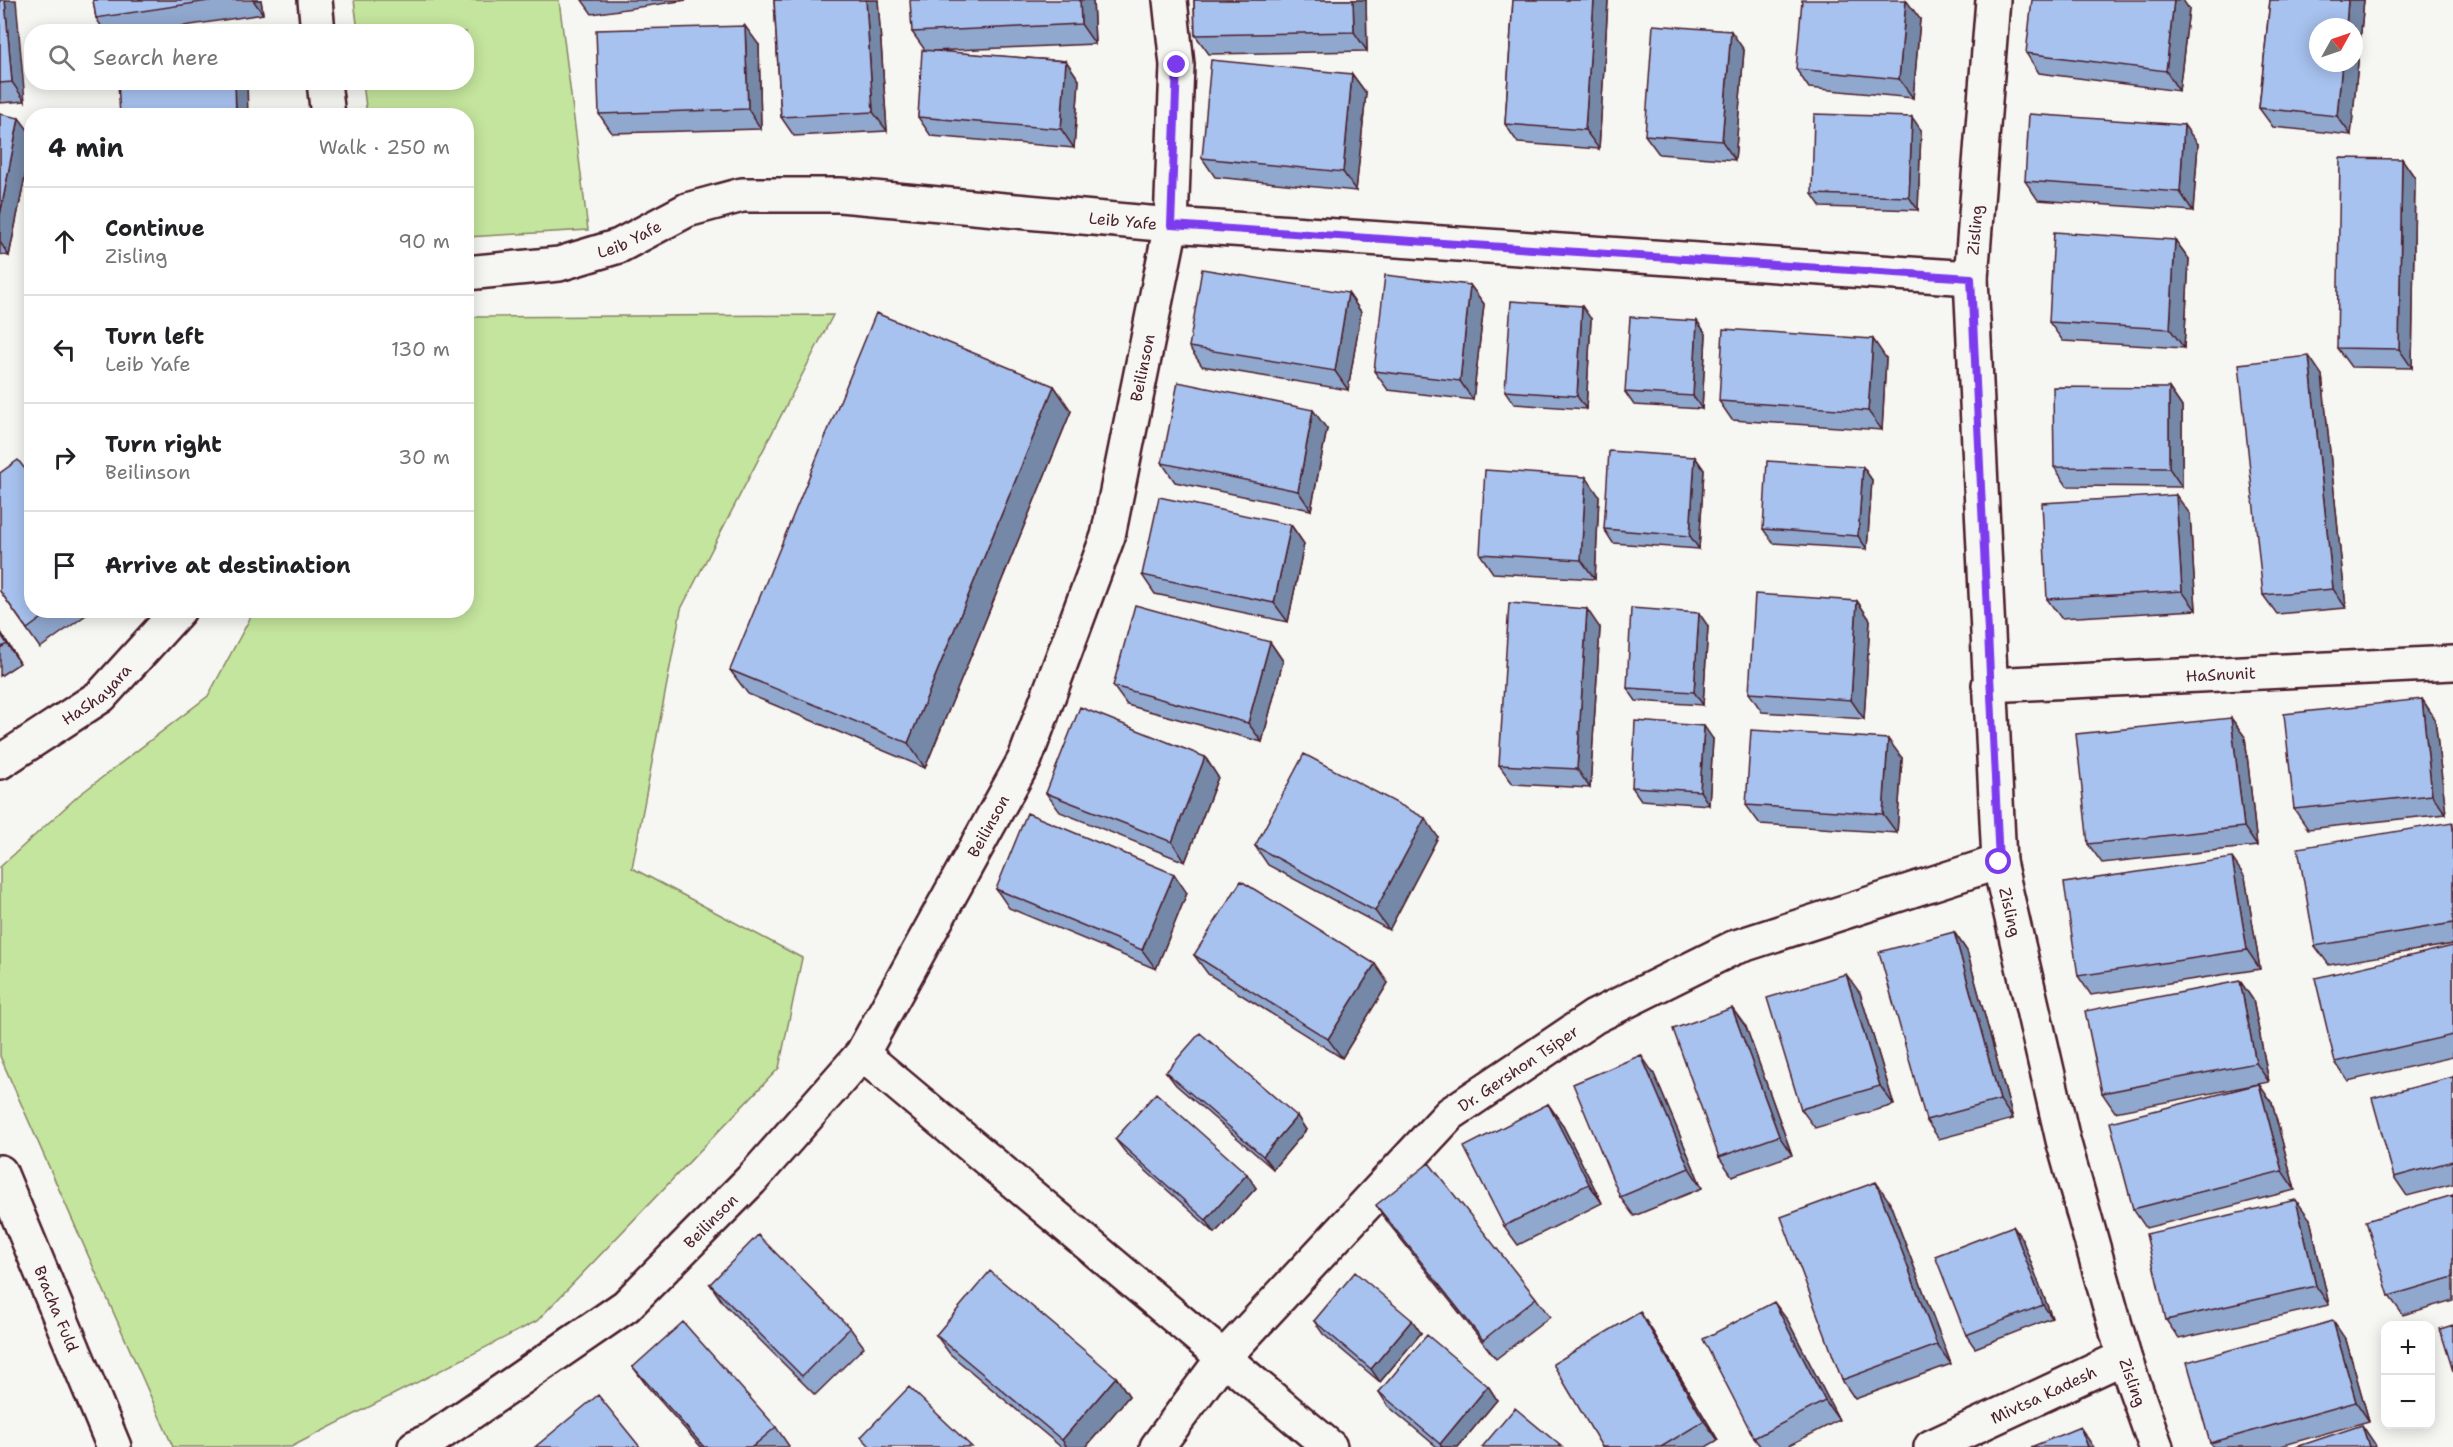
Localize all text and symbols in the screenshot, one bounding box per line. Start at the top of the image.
north arrow [2309,18,2363,72]
search box [24,24,474,90]
icon: search [45,41,78,74]
text: Search here [93,43,219,72]
route end [1163,51,1189,77]
text: 4 min [48,130,124,165]
text: Walk · 250 m [319,134,450,160]
street label: Zisling [1962,204,1988,256]
street label: Leib Yafe [1088,207,1158,234]
text: Continue [105,214,205,243]
street label: Leib Yafe [595,215,665,262]
icon: ahead [48,225,81,258]
text: 90 m [398,228,450,254]
text: Zisling [105,243,168,269]
text: Turn left [105,322,204,351]
street label: Beilinson [1125,332,1159,403]
icon: left [48,333,81,366]
text: 130 m [391,336,450,362]
text: Leib Yafe [105,351,191,377]
text: Turn right [105,430,222,459]
icon: right [48,441,81,474]
text: 30 m [398,444,450,470]
text: Beilinson [105,459,190,485]
icon: arrive [48,549,81,582]
text: Arrive at destination [105,551,351,580]
street label: HaShayara [57,659,136,730]
street label: HaSnunit [2185,662,2256,686]
street label: Beilinson [962,791,1014,861]
route start [1985,848,2011,874]
street label: Zisling [1995,885,2026,939]
street label: Dr. Gershon Tsiper [1454,1020,1582,1116]
street label: Beilinson [679,1189,742,1253]
street label: Bracha Fuld [30,1263,84,1355]
map controls [2381,1321,2435,1429]
button: + [2381,1321,2435,1375]
street label: Zisling [2115,1355,2151,1409]
street label: Mivtsa Kadesh [1987,1361,2100,1428]
button: − [2381,1375,2435,1429]

